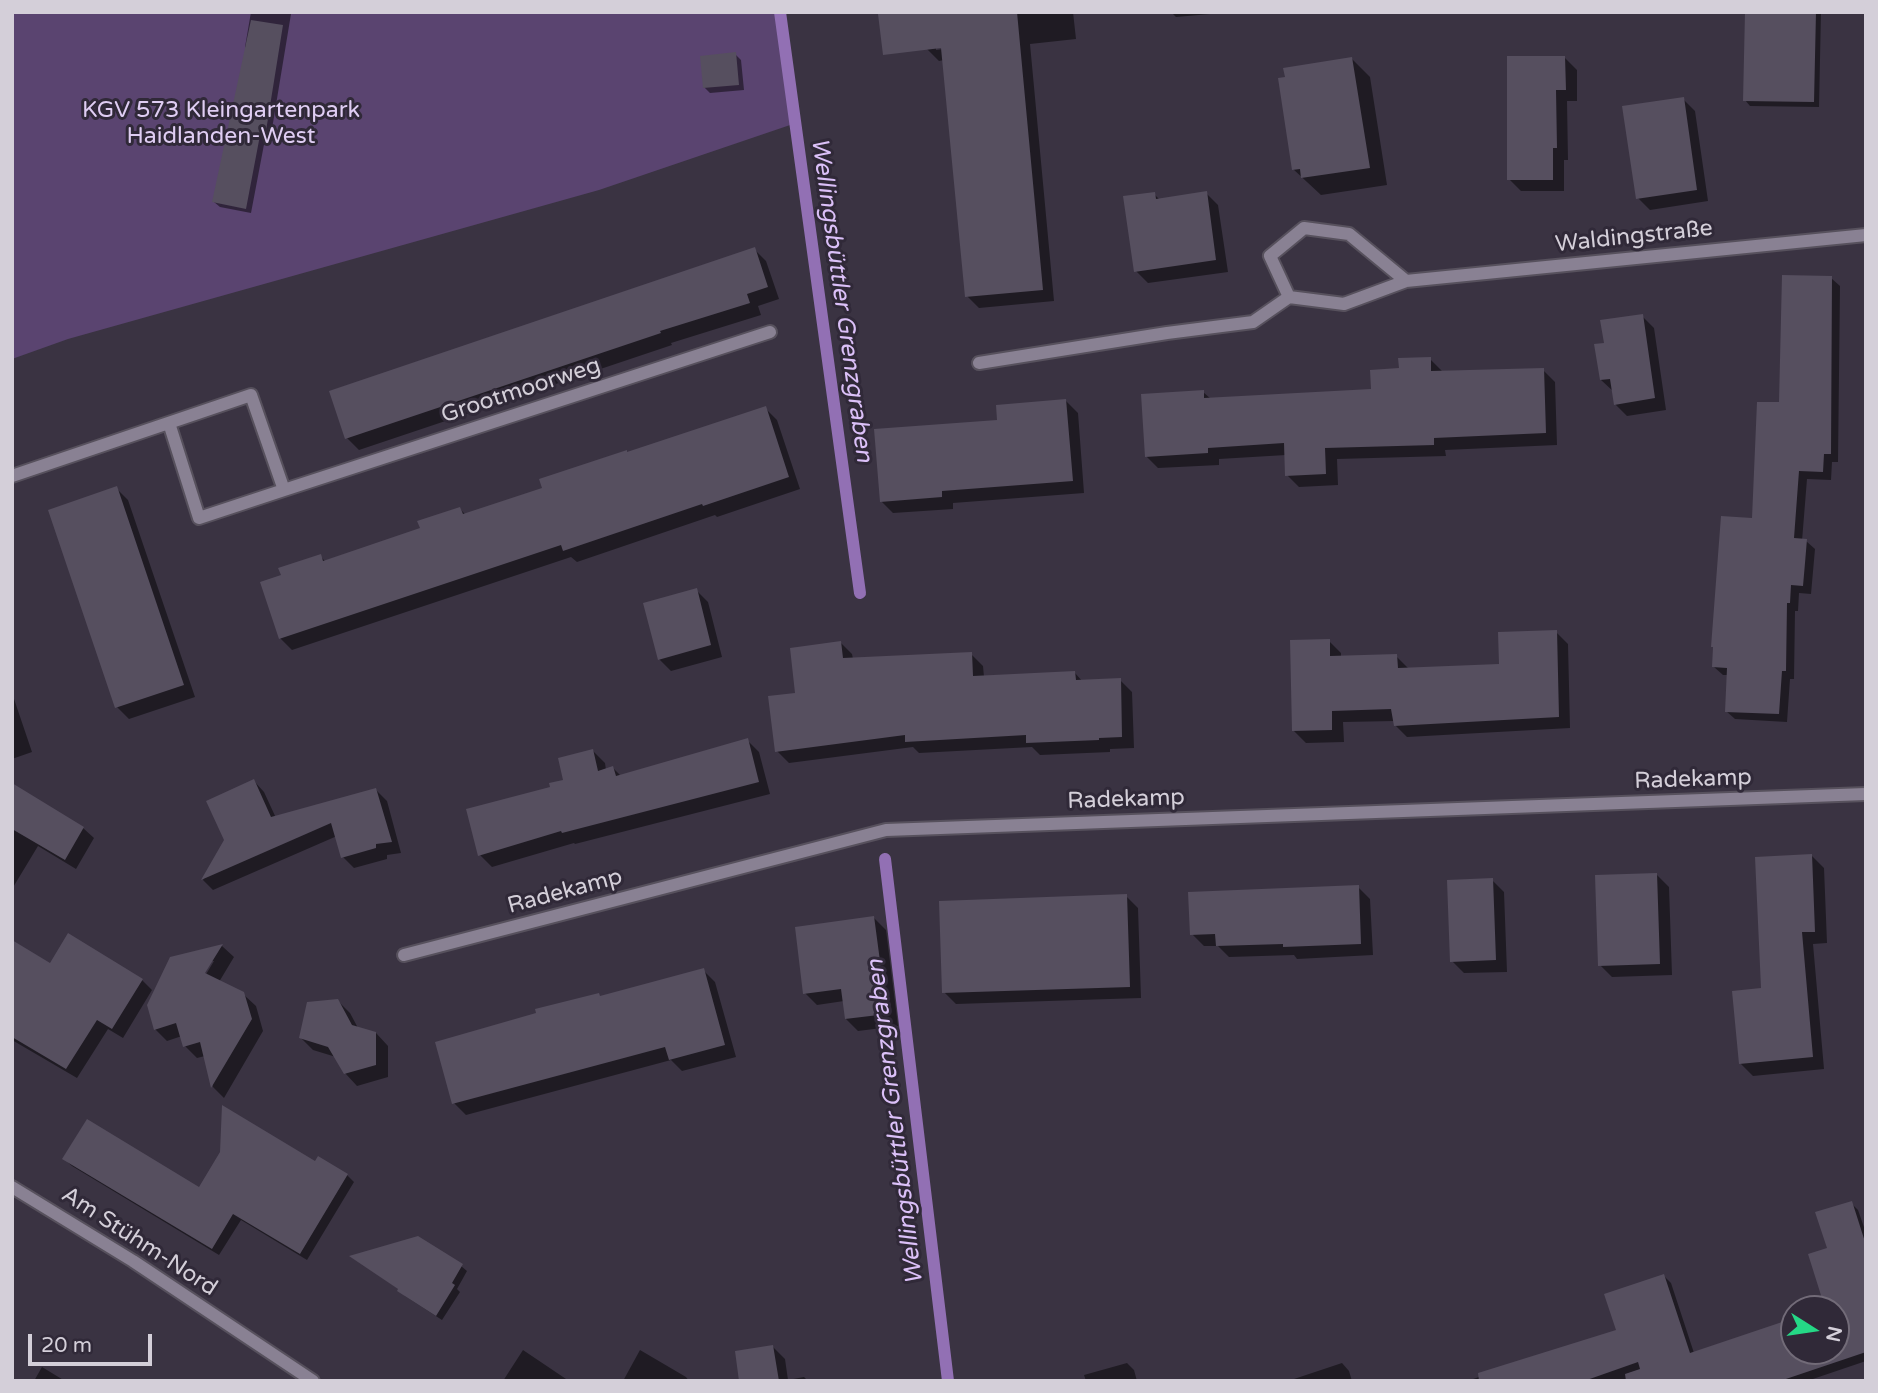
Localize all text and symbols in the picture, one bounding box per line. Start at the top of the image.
park label: KGV 573 Kleingartenpark Haidlanden-West [82,97,360,151]
water label: Wellingsbüttler Grenzgraben [804,136,878,464]
street label: Waldingstraße [1554,215,1714,259]
street label: Grootmoorweg [438,352,604,430]
street label: Radekamp [1634,764,1752,796]
street label: Radekamp [1067,784,1185,816]
street label: Radekamp [505,863,625,921]
water label: Wellingsbüttler Grenzgraben [862,958,930,1286]
street label: Am Stühm-Nord [56,1181,222,1303]
north arrow [1780,1295,1850,1365]
scale bar [32,1320,156,1364]
text: N [1821,1324,1846,1344]
text: 20 m [41,1333,92,1358]

